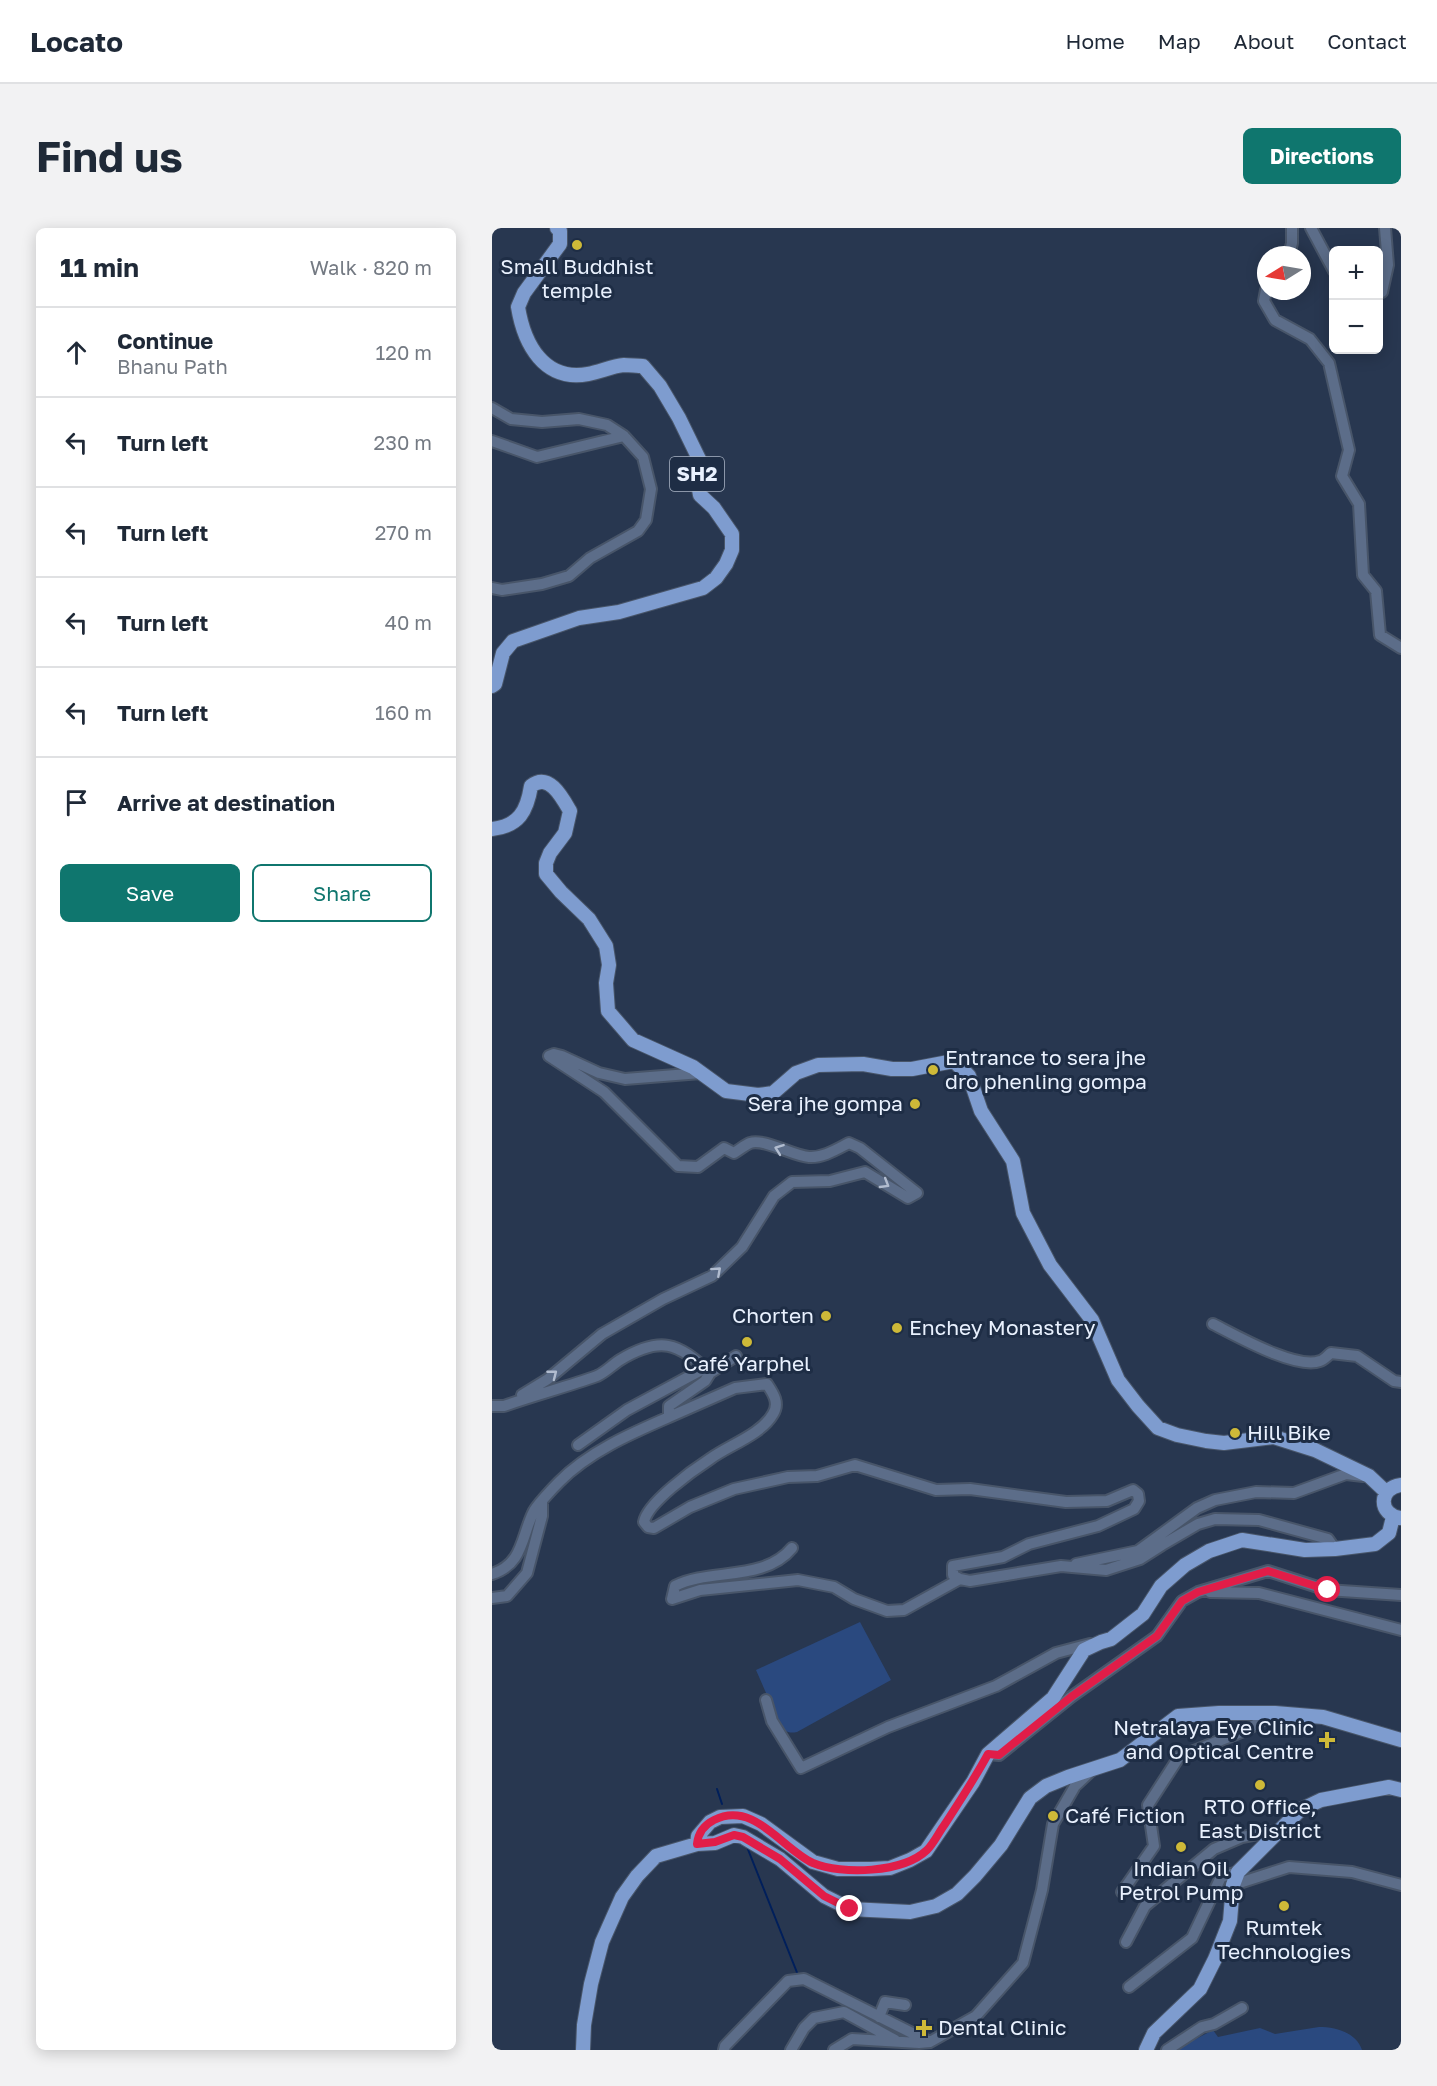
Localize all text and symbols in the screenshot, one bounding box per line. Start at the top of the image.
text: Locato [30,25,123,58]
text: Home [1065,28,1125,54]
text: Map [1158,28,1201,54]
text: About [1234,28,1294,54]
text: Contact [1327,28,1407,54]
button: Directions [1243,128,1401,184]
text: Find us [36,131,183,181]
marker: Small Buddhist temple [570,238,584,252]
north arrow [1257,246,1311,300]
map controls [1329,246,1383,354]
button: + [1329,246,1383,300]
text: 11 min [60,252,139,283]
place label: Small Buddhist temple [500,253,654,303]
text: Walk · 820 m [310,255,432,279]
button: − [1329,300,1383,354]
text: Continue [117,327,213,354]
icon: ahead [60,336,93,369]
text: 120 m [376,340,432,364]
text: Bhanu Path [117,354,228,378]
icon: left [60,426,93,459]
text: Turn left [117,429,208,456]
text: 230 m [374,430,432,454]
road number: SH2 [670,457,724,491]
icon: left [60,516,93,549]
text: Turn left [117,519,208,546]
text: 270 m [375,520,432,544]
icon: left [60,606,93,639]
text: Turn left [117,609,208,636]
text: 40 m [385,610,432,634]
icon: left [60,696,93,729]
text: Turn left [117,699,208,726]
text: 160 m [375,700,432,724]
icon: arrive [60,786,93,819]
text: Arrive at destination [117,789,335,816]
button: Save [60,864,240,922]
button: Share [252,864,432,922]
place label: Entrance to sera jhe dro phenling gompa [945,1044,1147,1094]
marker: Entrance to sera jhe dro phenling gompa [926,1063,940,1077]
place label: Sera jhe gompa [747,1090,903,1116]
marker: Sera jhe gompa [908,1097,922,1111]
one-way arrow [774,1143,784,1156]
one-way arrow [879,1177,889,1189]
one-way arrow [710,1267,720,1278]
place label: Chorten [732,1302,814,1328]
marker: Chorten [819,1309,833,1323]
place label: Enchey Monastery [909,1314,1096,1340]
marker: Enchey Monastery [890,1321,904,1335]
marker: Café Yarphel [740,1335,754,1349]
place label: Café Yarphel [683,1350,811,1376]
one-way arrow [546,1371,557,1382]
place label: Hill Bike [1247,1419,1331,1445]
marker: Hill Bike [1228,1426,1242,1440]
route start [1314,1576,1340,1602]
place label: Netralaya Eye Clinic and Optical Centre [1113,1714,1314,1764]
marker: Netralaya Eye Clinic and Optical Centre [1318,1731,1336,1749]
marker: RTO Office, East District [1253,1778,1267,1792]
place label: RTO Office, East District [1199,1793,1321,1843]
place label: Café Fiction [1065,1802,1185,1828]
marker: Café Fiction [1046,1809,1060,1823]
marker: Indian Oil Petrol Pump [1174,1840,1188,1854]
place label: Indian Oil Petrol Pump [1119,1855,1243,1905]
route end [836,1895,862,1921]
marker: Rumtek Technologies [1277,1899,1291,1913]
place label: Rumtek Technologies [1217,1914,1351,1964]
place label: Dental Clinic [938,2014,1066,2040]
marker: Dental Clinic [915,2019,933,2037]

